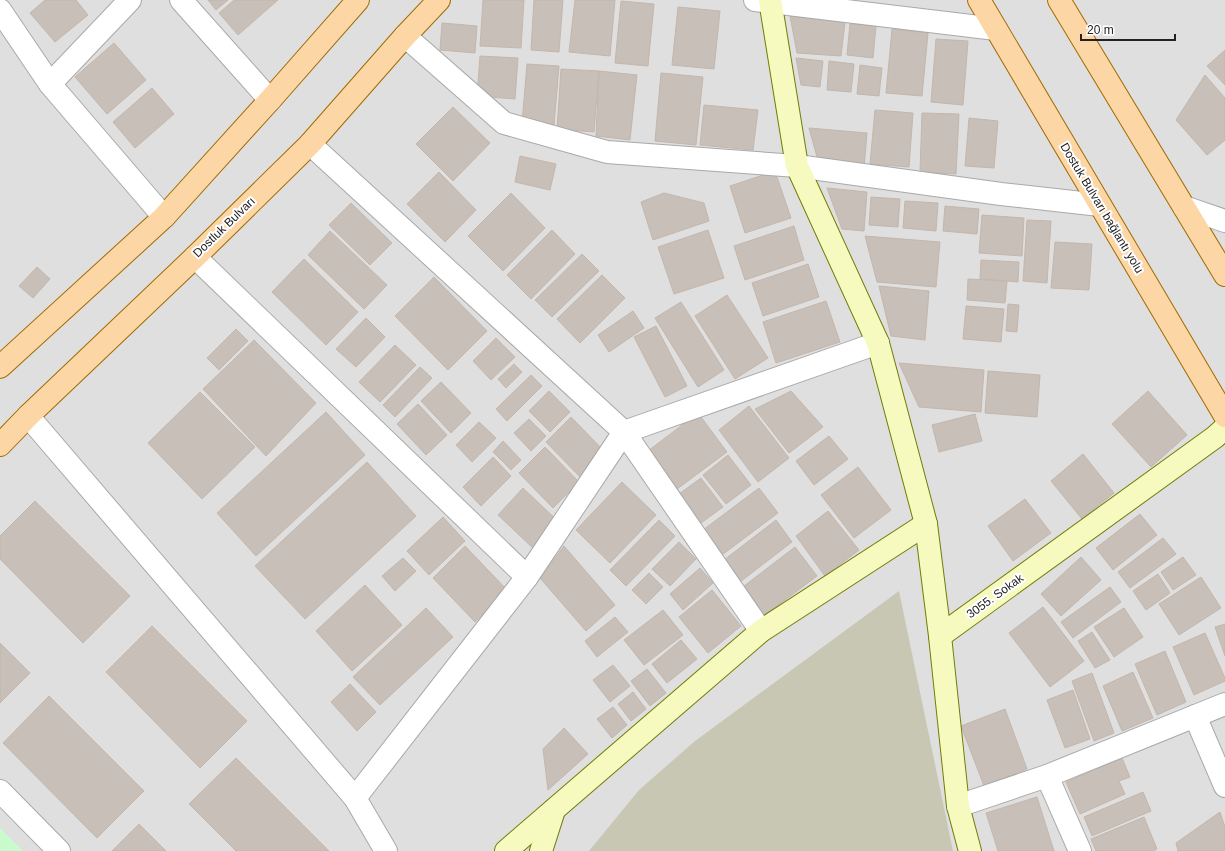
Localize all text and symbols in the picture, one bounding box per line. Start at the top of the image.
scale bar [1081,16,1175,42]
text: 20 m [1087,23,1114,37]
street label: Dostuk Bulvarı bağlantı yolu [1058,140,1146,276]
street label: Dostluk Bulvarı [190,194,258,260]
street label: 3055. Sokak [964,570,1027,621]

